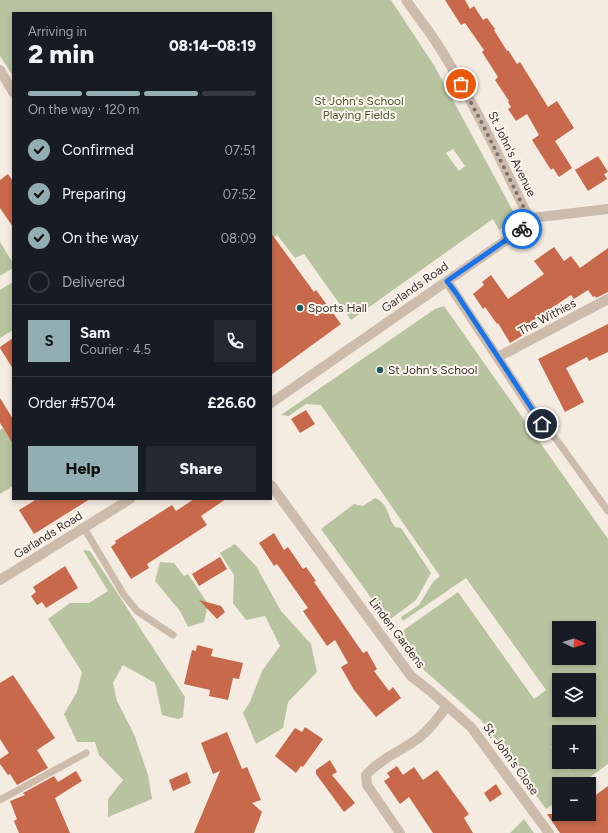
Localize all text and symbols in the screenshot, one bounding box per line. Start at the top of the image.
text: Arriving in [28,24,87,39]
text: 08:14–08:19 [169,37,256,55]
text: 2 min [28,38,94,70]
pin [444,67,478,101]
icon: bag [450,73,472,95]
park label: St John's School Playing Fields [314,94,404,122]
text: On the way · 120 m [28,102,139,117]
street label: St John's Avenue [485,109,539,199]
icon: check [28,139,50,161]
text: Confirmed [62,141,134,159]
text: 07:51 [225,143,256,158]
icon: check [28,183,50,205]
text: Preparing [62,185,126,203]
text: 07:52 [223,187,256,202]
courier [502,209,542,249]
icon: bike [511,218,533,240]
icon: check [28,227,50,249]
text: On the way [62,229,139,247]
text: 08:09 [221,231,256,246]
street label: Garlands Road [379,259,451,315]
text: Delivered [62,273,125,291]
street label: The Withies [516,296,579,338]
place label: Sports Hall [308,301,367,315]
marker: Sports Hall [295,303,305,313]
button: phone [214,320,256,362]
text: Sam [80,324,110,342]
text: S [44,332,54,350]
text: Courier · 4.5 [80,342,151,357]
place label: St John's School [388,363,477,377]
marker: St John's School [375,365,385,375]
text: Order #5704 [28,394,116,412]
text: £26.60 [208,394,256,412]
pin [525,407,559,441]
icon: home [531,413,553,435]
button: Help [28,446,138,492]
button: Share [146,446,256,492]
street label: Garlands Road [11,508,85,562]
street label: Linden Gardens [366,595,428,671]
north arrow [552,621,596,665]
map controls [552,621,596,821]
button: layers [552,673,596,717]
street label: St. John's Close [480,720,542,798]
button: + [552,725,596,769]
button: − [552,777,596,821]

